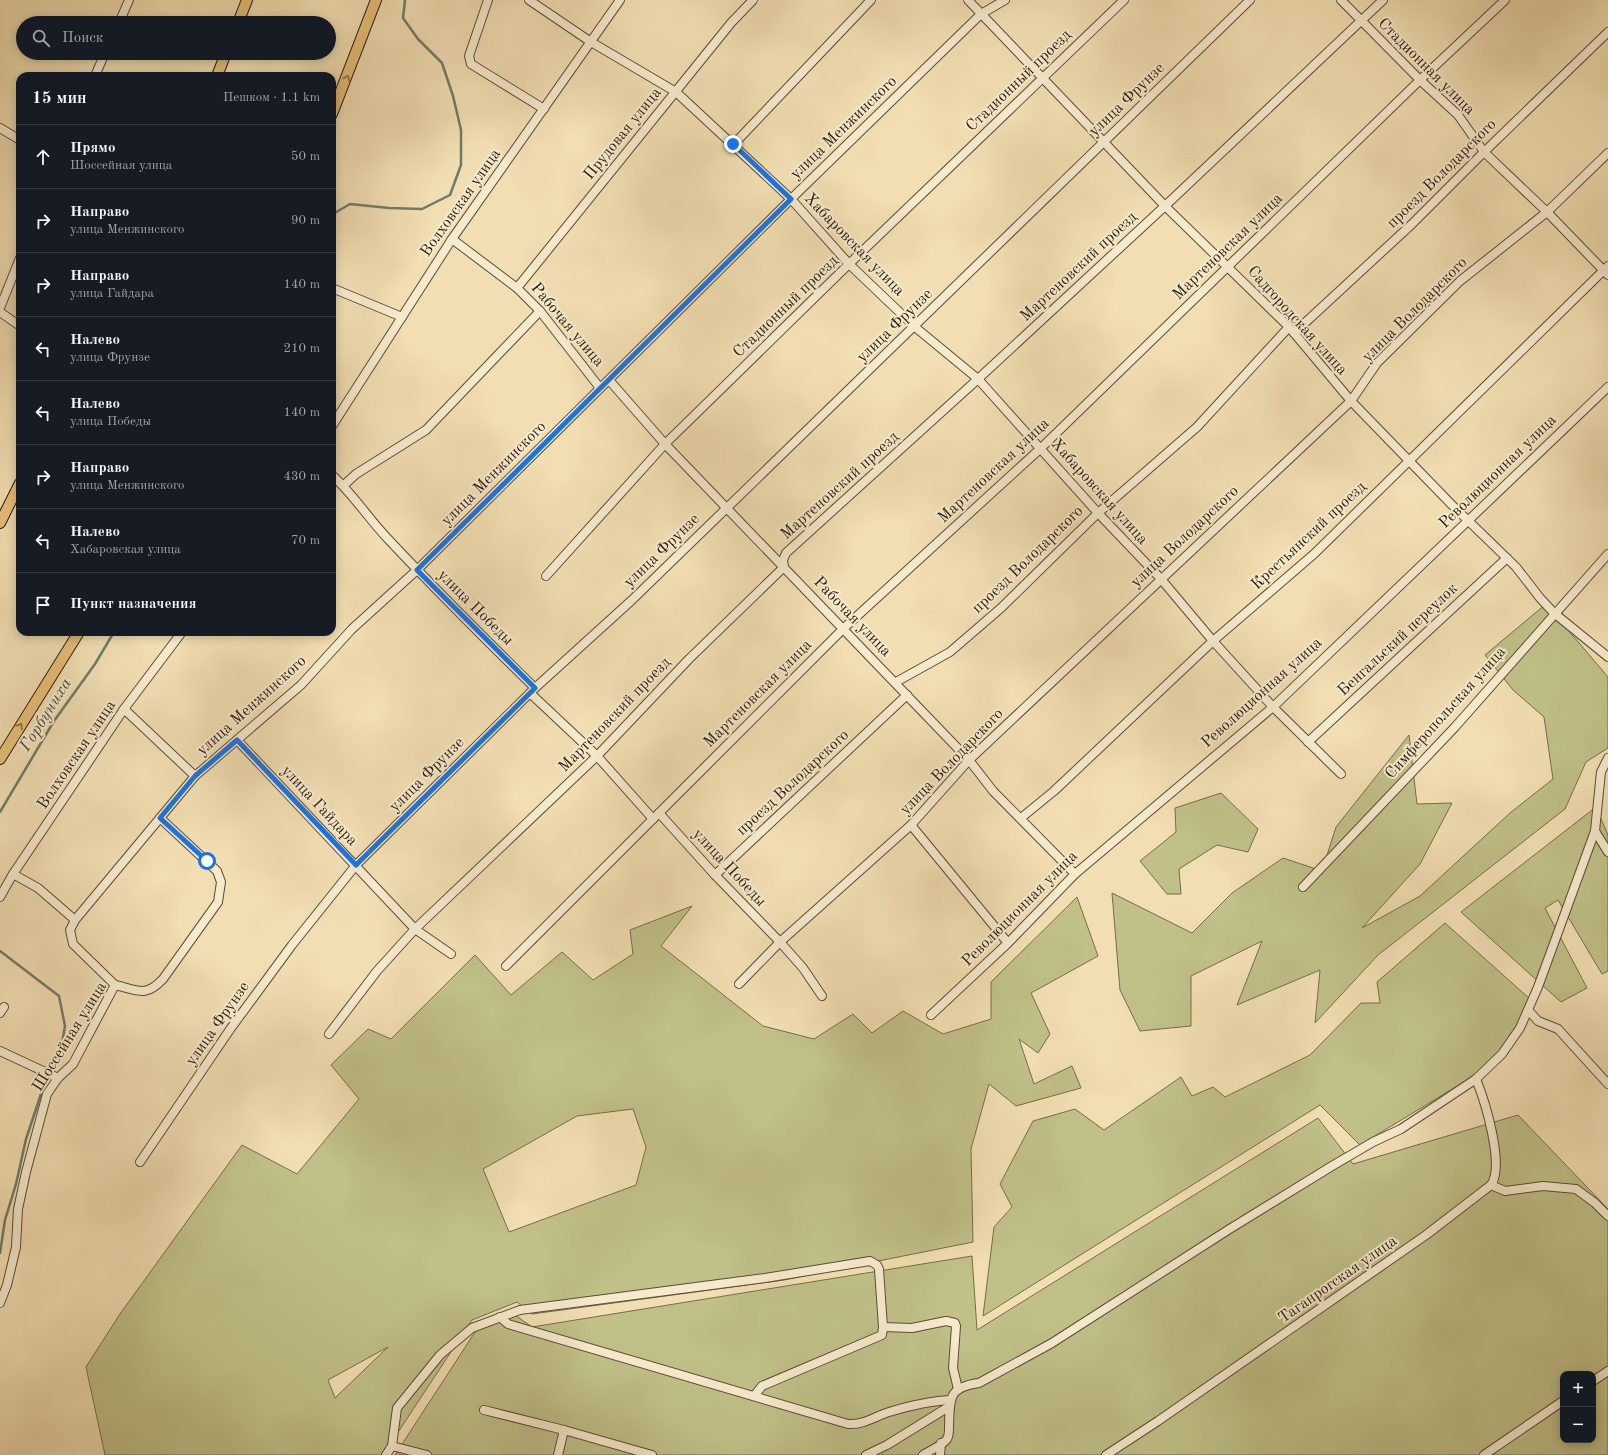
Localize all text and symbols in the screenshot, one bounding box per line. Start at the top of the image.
street label: Стадионная улица [1374,15,1478,119]
search box [16,16,336,60]
icon: search [30,27,52,49]
street label: Стадионный проезд [963,27,1075,135]
text: Поиск [62,31,103,46]
street label: улица Фрунзе [1086,60,1168,140]
street label: улица Менжинского [788,73,900,183]
one-way arrow [342,74,350,81]
street label: Прудовая улица [581,85,665,183]
text: 15 мин [32,90,87,107]
text: Пешком · 1.1 km [223,91,320,104]
street label: проезд Володарского [1384,116,1500,232]
route end [724,135,742,153]
text: Прямо [70,141,116,156]
icon: ahead [32,146,54,168]
street label: Волховская улица [418,146,504,260]
text: 50 m [291,150,320,163]
text: Шоссейная улица [70,159,172,172]
street label: Хабаровская улица [801,190,907,300]
street label: Мартеновская улица [1170,191,1286,303]
text: Направо [70,205,129,220]
street label: Мартеновский проезд [1018,209,1140,325]
icon: right [32,210,54,232]
text: 90 m [291,214,320,227]
text: улица Менжинского [70,223,184,236]
street label: Стадионный проезд [730,253,842,361]
street label: улица Володарского [1359,254,1471,366]
street label: Садгородская улица [1244,263,1350,379]
text: Направо [70,269,129,284]
icon: right [32,274,54,296]
text: 140 m [283,278,320,291]
street label: Рабочая улица [527,280,607,370]
street label: улица Фрунзе [854,286,936,366]
text: улица Гайдара [70,287,154,300]
text: Налево [70,333,120,348]
icon: left [32,338,54,360]
text: 210 m [283,342,320,355]
text: улица Фрунзе [70,351,150,364]
text: Налево [70,397,120,412]
icon: left [32,402,54,424]
text: 140 m [283,406,320,419]
street label: Революционная улица [1436,412,1560,532]
text: улица Победы [70,415,151,428]
street label: Мартеновская улица [935,415,1053,526]
street label: улица Менжинского [439,419,549,529]
street label: Мартеновский проезд [778,429,902,543]
street label: Хабаровская улица [1047,436,1151,548]
text: Направо [70,461,129,476]
icon: right [32,466,54,488]
text: 430 m [283,470,320,483]
text: улица Менжинского [70,479,184,492]
street label: Крестьянский проезд [1249,479,1369,593]
street label: улица Володарского [1128,483,1242,591]
street label: проезд Володарского [969,503,1087,617]
street label: улица Фрунзе [621,511,703,591]
text: Налево [70,525,120,540]
icon: left [32,530,54,552]
text: 70 m [291,534,320,547]
text: Хабаровская улица [70,543,181,556]
street label: улица Победы [434,567,516,649]
street label: Рабочая улица [810,574,894,660]
street label: Бенгальский переулок [1335,580,1461,700]
icon: arrive [32,594,54,616]
text: Пункт назначения [70,597,197,612]
street label: Революционная улица [1199,635,1325,751]
street label: Мартеновская улица [701,637,815,751]
street label: Симферопольская улица [1383,644,1509,782]
street label: улица Менжинского [194,653,310,759]
street label: Мартеновский проезд [556,654,674,775]
water label: Горбуниха [16,675,75,755]
street label: Волховская улица [35,698,119,812]
street label: улица Володарского [897,706,1007,818]
one-way arrow [15,723,22,730]
street label: проезд Володарского [734,727,852,839]
street label: улица Фрунзе [387,735,467,815]
street label: улица Гайдара [278,763,360,849]
street label: улица Победы [689,826,769,910]
street label: Революционная улица [959,848,1081,970]
route start [198,852,216,870]
street label: Шоссейная улица [30,979,110,1095]
street label: улица Фрунзе [183,979,253,1069]
street label: Таганрогская улица [1276,1233,1400,1327]
map controls [1560,1371,1596,1443]
button: + [1560,1371,1596,1407]
button: − [1560,1407,1596,1443]

